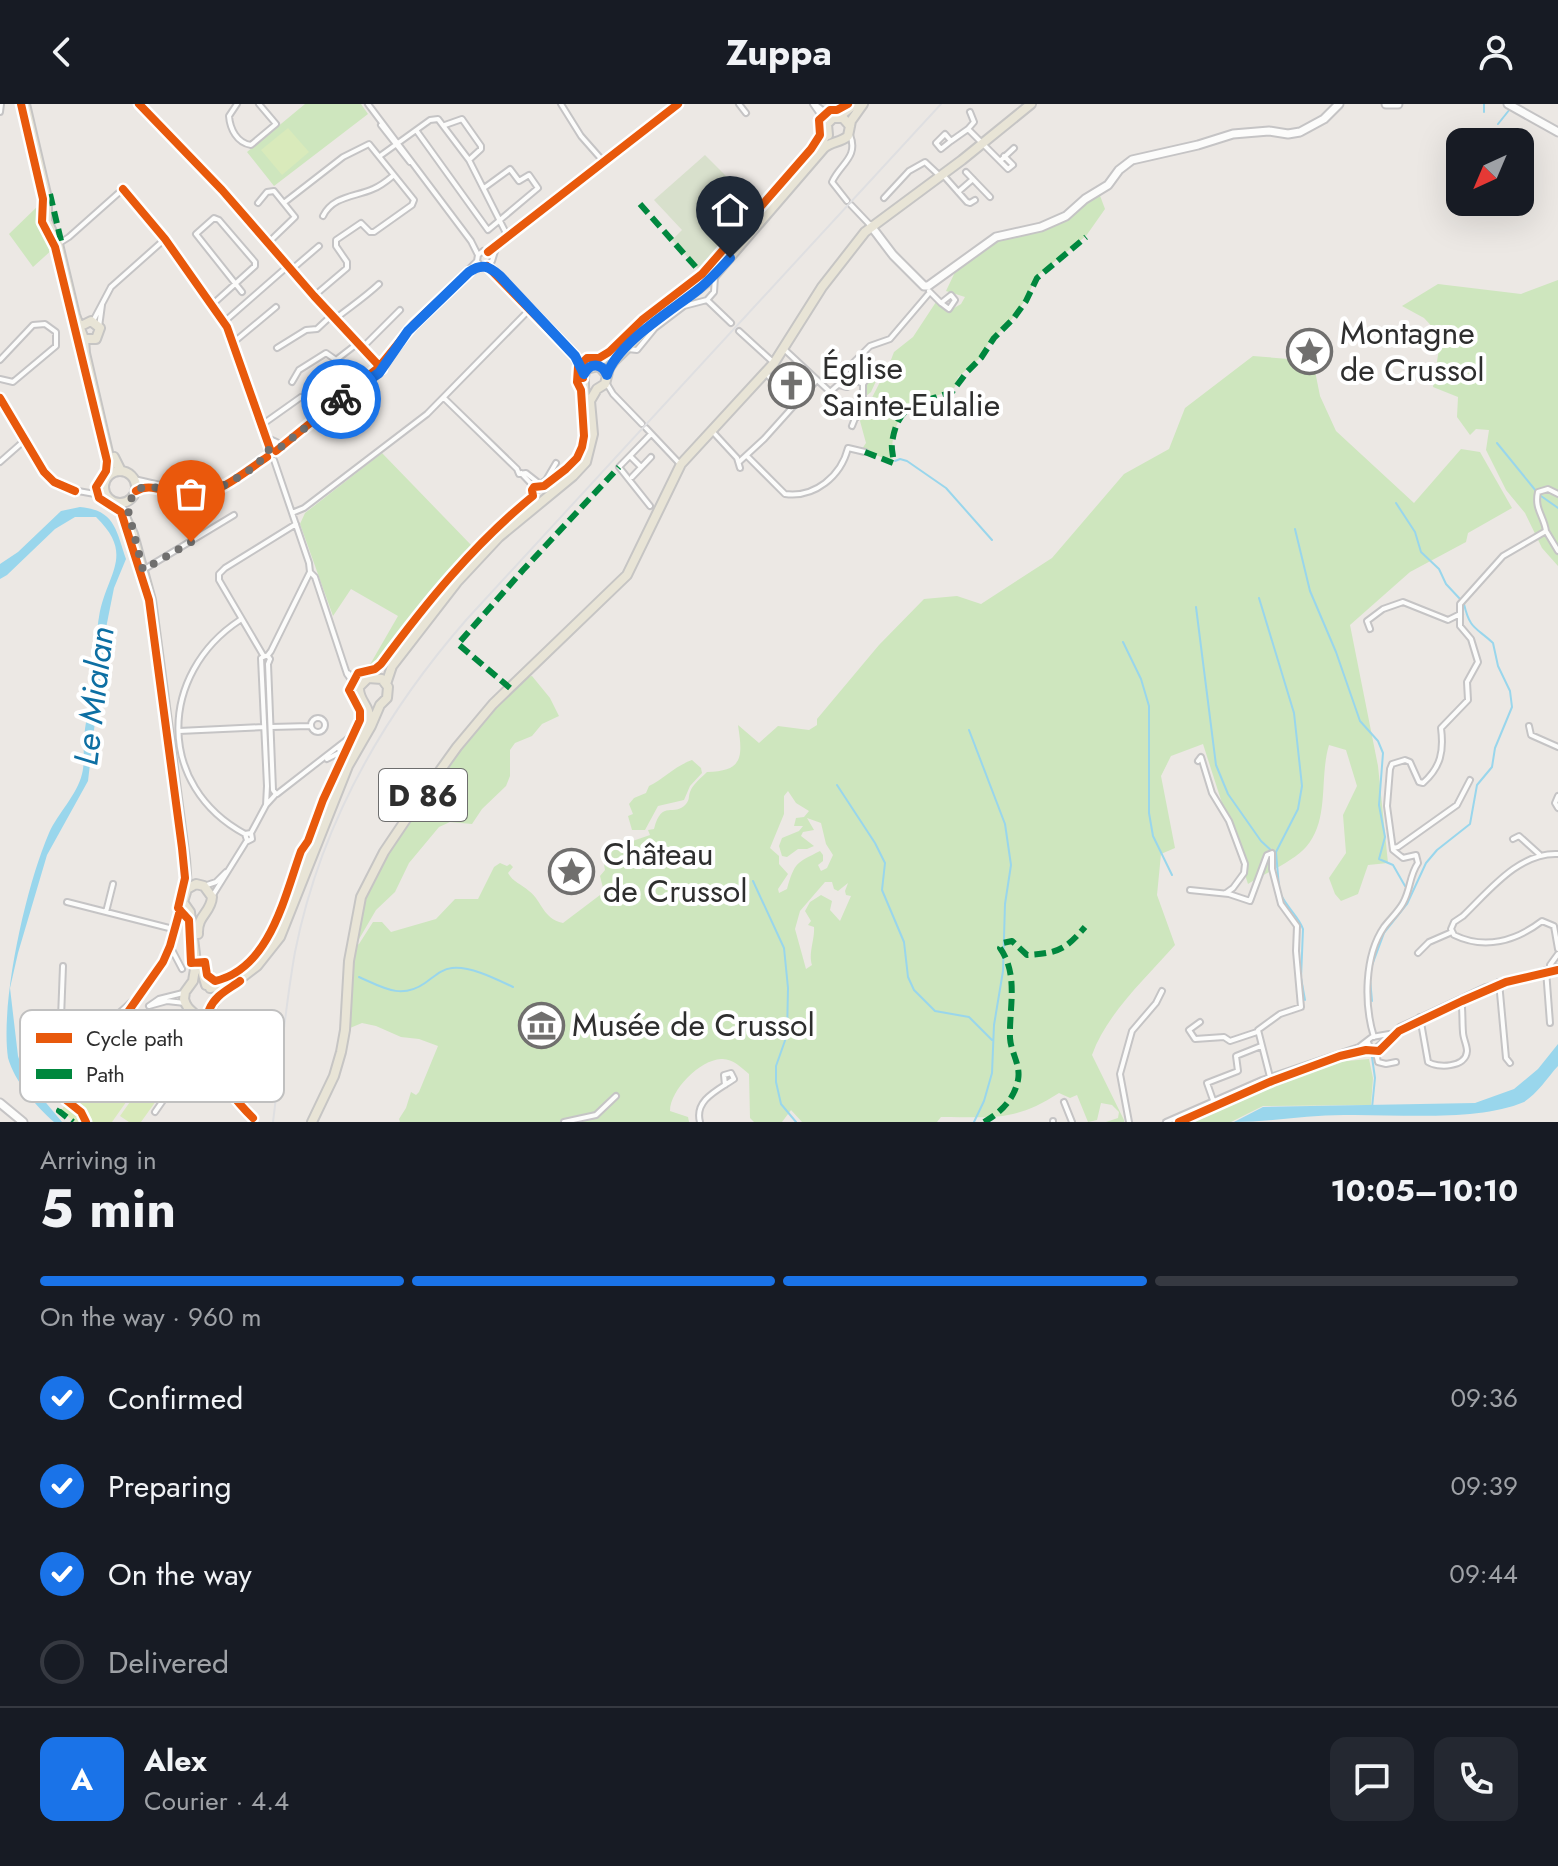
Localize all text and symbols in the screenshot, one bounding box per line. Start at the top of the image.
text: Zuppa [726,26,832,78]
icon: back [40,30,84,74]
icon: person [1474,30,1518,74]
north arrow [1446,128,1534,216]
map controls [1446,128,1534,216]
pin [696,176,764,258]
icon: home [708,188,752,232]
place label: Montagne de Crussol [1340,310,1485,393]
place icon: Montagne de Crussol [1285,327,1333,375]
place label: Église Sainte-Eulalie [822,345,1000,428]
courier [301,359,381,439]
church icon: Église Sainte-Eulalie [767,362,815,410]
icon: bike [319,377,363,421]
pin [157,460,225,542]
icon: bag [169,472,213,516]
water label: Le Mialan [61,624,127,768]
road number: D 86 [379,769,467,821]
place label: Château de Crussol [603,831,748,914]
place icon: Château de Crussol [548,848,596,896]
museum icon: Musée de Crussol [517,1001,565,1049]
place label: Musée de Crussol [572,1002,815,1048]
legend [20,1010,284,1102]
text: Cycle path [86,1022,184,1054]
text: Path [86,1058,125,1090]
text: Arriving in [40,1141,157,1179]
text: 10:05–10:10 [1331,1169,1518,1212]
text: 5 min [40,1171,176,1247]
text: On the way · 960 m [40,1298,262,1336]
icon: check [40,1376,84,1420]
text: Confirmed [108,1377,243,1420]
text: 09:36 [1450,1379,1518,1417]
icon: check [40,1464,84,1508]
text: Preparing [108,1465,232,1508]
text: 09:39 [1450,1467,1518,1505]
icon: check [40,1552,84,1596]
text: On the way [108,1553,252,1596]
text: 09:44 [1449,1555,1518,1593]
text: Delivered [108,1641,229,1684]
button: chat [1330,1737,1414,1821]
button: phone [1434,1737,1518,1821]
text: Alex [144,1739,207,1782]
text: A [71,1758,93,1801]
text: Courier · 4.4 [144,1782,289,1820]

